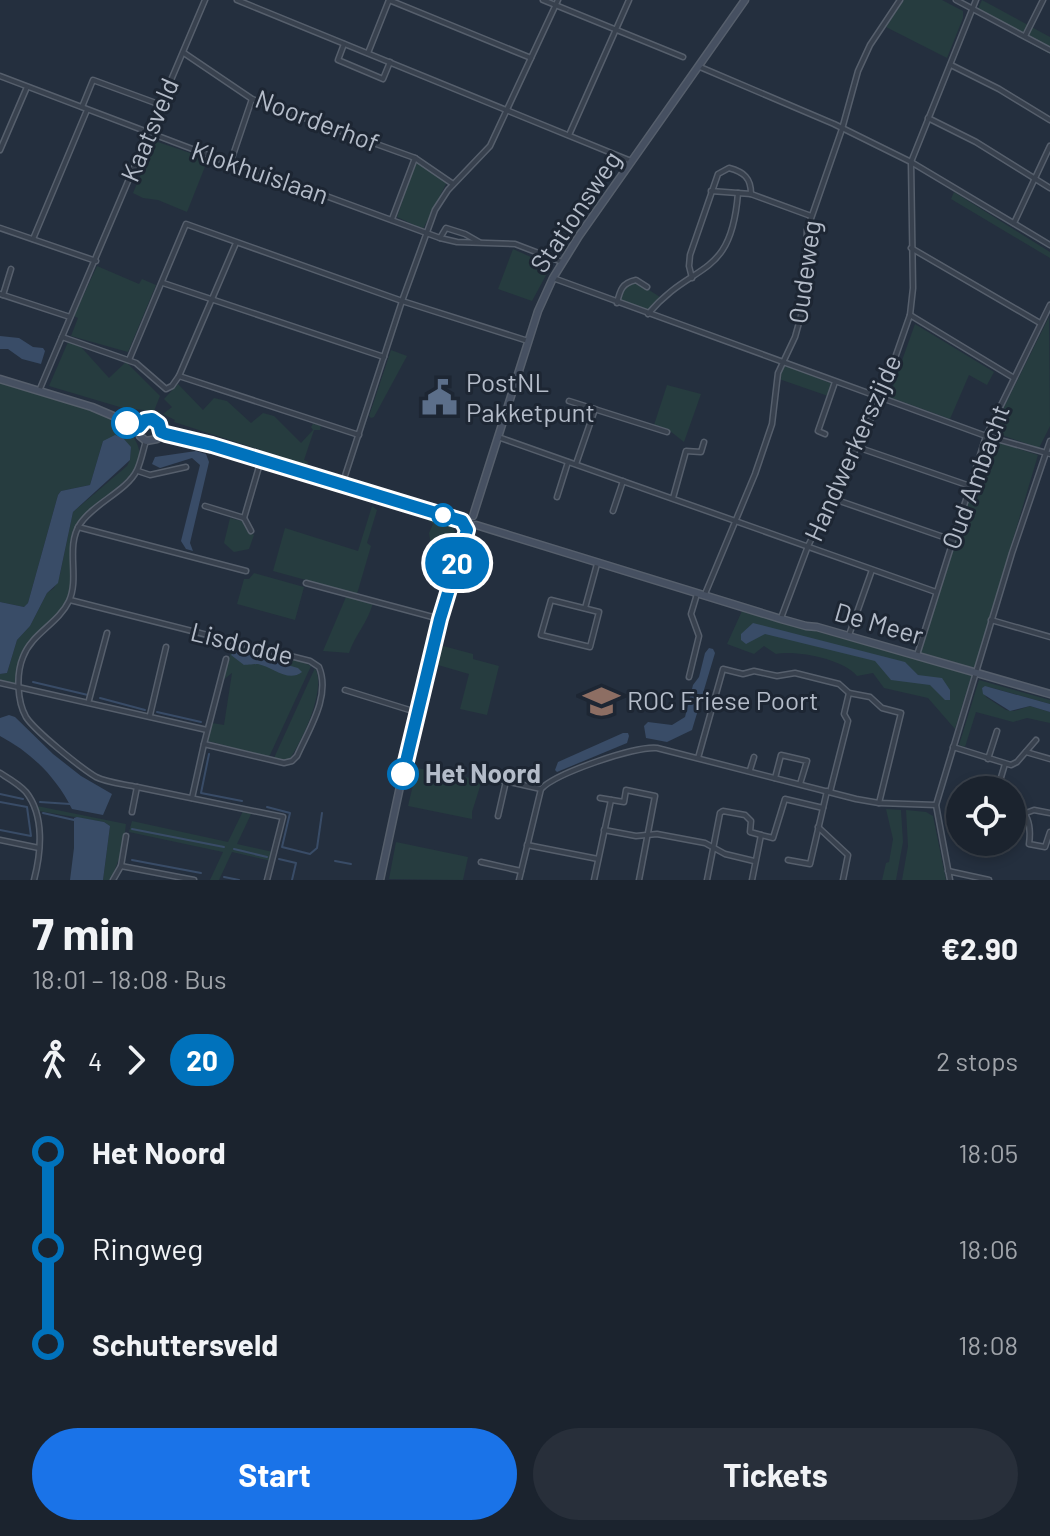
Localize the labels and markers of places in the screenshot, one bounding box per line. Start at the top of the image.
place label: PostNL Pakketpunt [466,366,595,427]
public building icon: PostNL Pakketpunt [421,379,459,417]
unlabelled marker [112,408,142,438]
unlabelled marker [432,504,454,526]
school or university icon: ROC Friese Poort [582,682,620,720]
place label: ROC Friese Poort [627,684,818,715]
place label: Het Noord [425,757,541,788]
marker: Het Noord [388,759,418,789]

